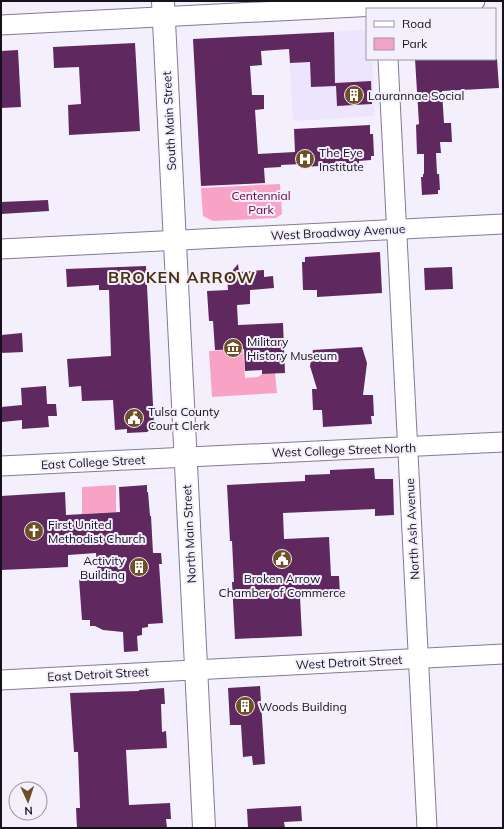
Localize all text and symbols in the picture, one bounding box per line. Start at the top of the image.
legend [366,8,496,60]
text: Road [402,16,431,31]
text: Park [402,36,428,51]
street label: South Main Street [159,71,179,171]
building icon: Laurannae Social [343,84,365,106]
place label: Laurannae Social [368,88,464,103]
place label: The Eye Institute [319,145,364,174]
hospital icon: The Eye Institute [294,148,316,170]
park label: Centennial Park [232,188,291,217]
street label: West Broadway Avenue [270,221,406,243]
district label: BROKEN ARROW [108,267,256,287]
place label: Military History Museum [247,334,337,363]
museum icon: Military History Museum [222,337,244,359]
place label: Tulsa County Court Clerk [148,404,220,433]
public building icon: Tulsa County Court Clerk [123,407,145,429]
street label: West College Street North [272,440,416,460]
street label: East College Street [40,452,146,472]
street label: North Ash Avenue [402,478,422,580]
street label: North Main Street [179,484,199,584]
place label: First United Methodist Church [48,517,146,546]
church icon: First United Methodist Church [23,520,45,542]
public building icon: Broken Arrow Chamber of Commerce [271,548,293,570]
place label: Activity Building [80,553,126,582]
building icon: Activity Building [128,556,150,578]
place label: Broken Arrow Chamber of Commerce [218,571,346,600]
street label: West Detroit Street [295,652,403,672]
street label: East Detroit Street [47,664,149,684]
building icon: Woods Building [234,695,256,717]
place label: Woods Building [259,699,347,714]
north arrow [8,781,48,821]
text: N [24,804,33,818]

